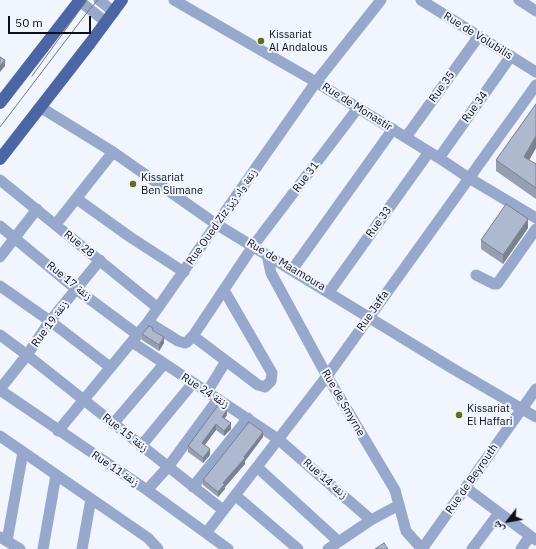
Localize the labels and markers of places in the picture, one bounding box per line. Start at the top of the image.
place label: Kissariat Al Andalous [269,28,328,54]
marker: Kissariat Al Andalous [256,36,266,46]
place label: Kissariat Ben Slimane [141,171,203,197]
marker: Kissariat Ben Slimane [128,179,138,189]
place label: Kissariat El Haffari [467,402,512,428]
marker: Kissariat El Haffari [454,410,464,420]

